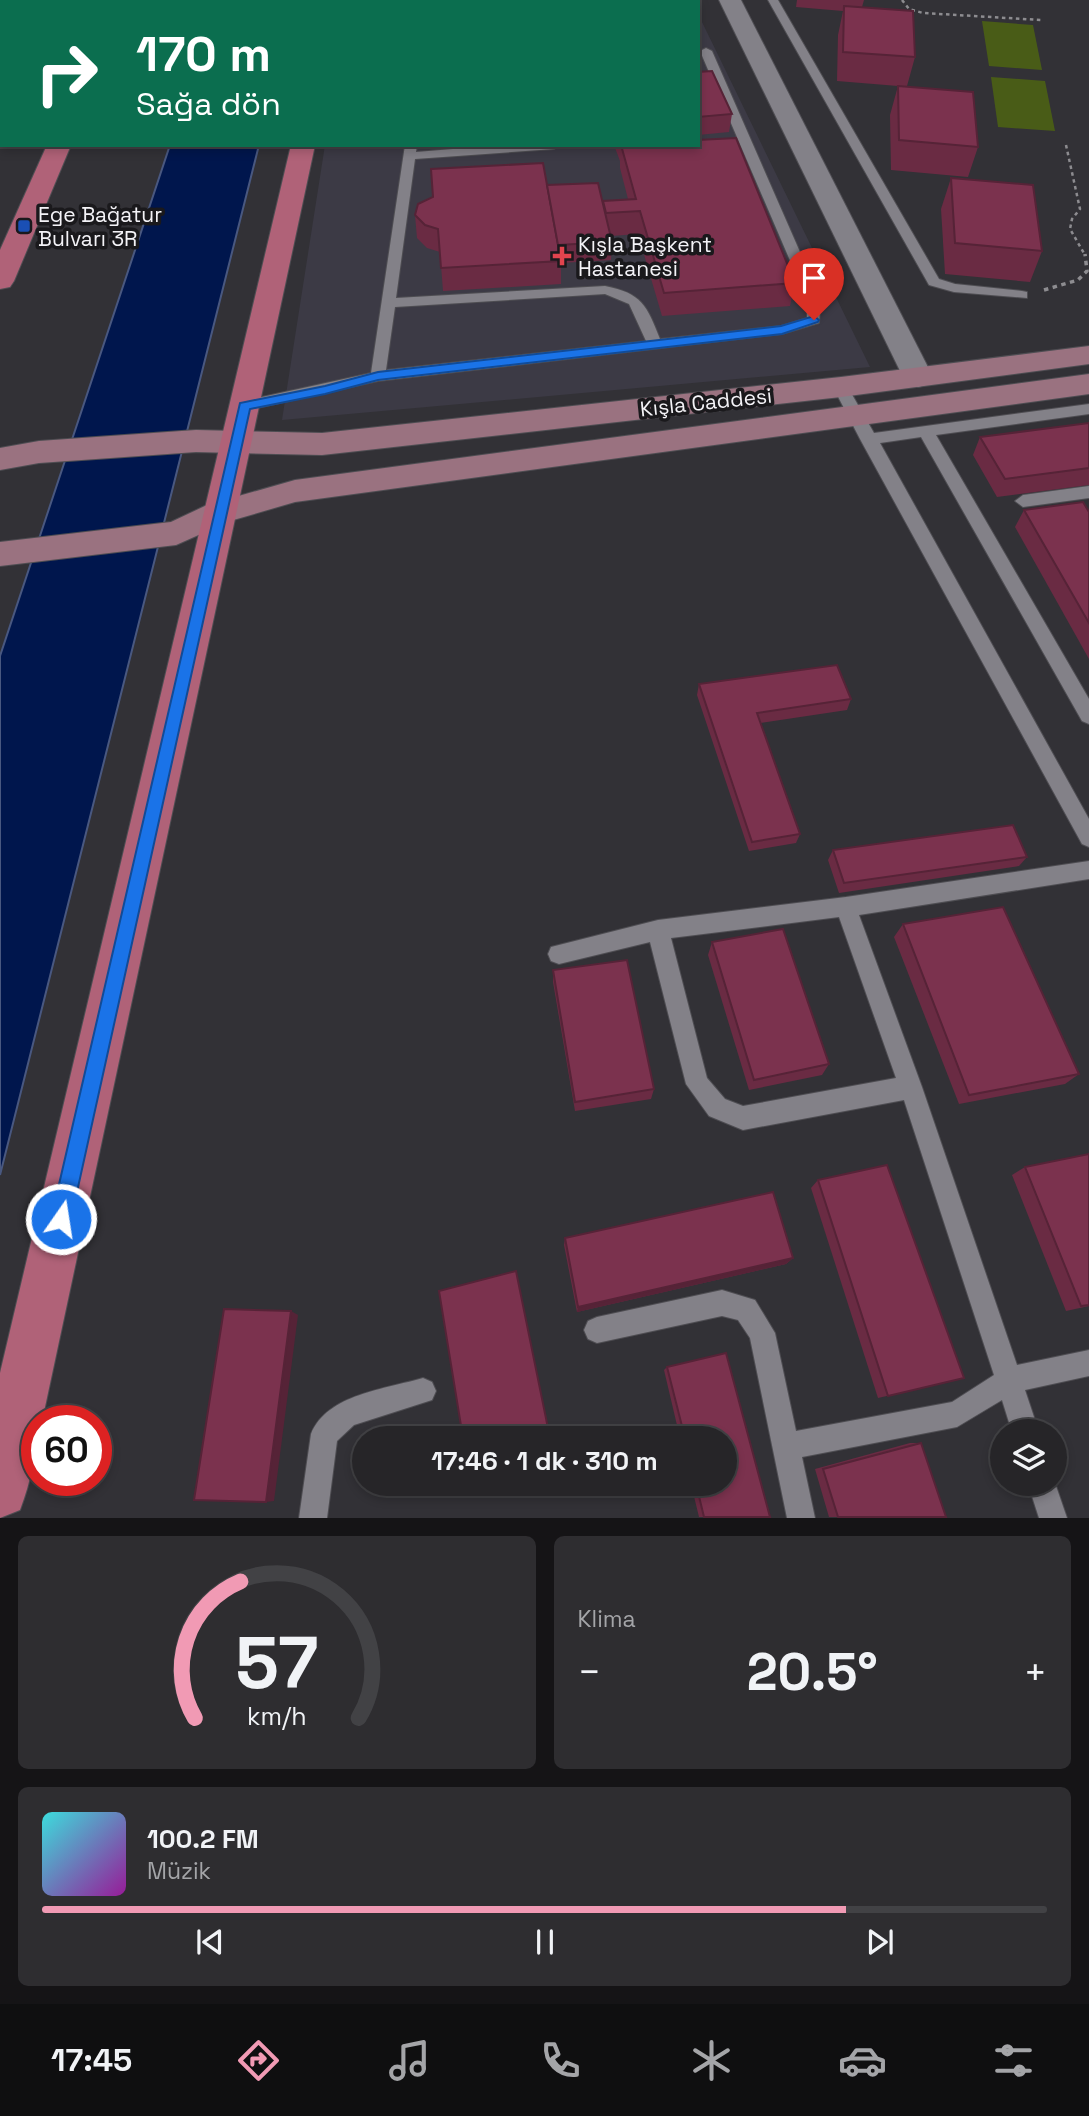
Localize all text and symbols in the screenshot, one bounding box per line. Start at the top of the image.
text: 170 m [136,23,271,85]
icon: right [21,28,112,119]
text: Sağa dön [136,84,281,124]
place label: Ege Bağatur Bulvarı 3R [38,201,162,252]
marker: Ege Bağatur Bulvarı 3R [16,218,32,234]
place label: Kışla Başkent Hastanesi [578,231,712,282]
marker: Kışla Başkent Hastanesi [552,246,572,266]
pin [784,248,844,320]
icon: arrive [795,259,833,297]
street label: Kışla Caddesi [639,382,773,422]
position arrow [24,1182,98,1256]
speed limit sign: 60 [21,1405,112,1496]
map controls [990,1419,1067,1496]
button: layers [990,1419,1067,1496]
text: 17:46 · 1 dk · 310 m [431,1444,658,1478]
text: Klima [578,1604,636,1634]
text: 57 [235,1617,318,1710]
text: 20.5° [747,1639,878,1705]
text: − [578,1648,601,1696]
text: + [1023,1648,1047,1696]
text: km/h [247,1700,307,1732]
text: 100.2 FM [147,1822,259,1856]
text: Müzik [147,1856,211,1886]
icon: previous [191,1923,229,1961]
icon: pause [526,1923,564,1961]
icon: next [861,1923,899,1961]
icon: directions [234,2036,283,2085]
icon: music [385,2036,434,2085]
icon: phone [536,2036,585,2085]
icon: climate [687,2036,736,2085]
icon: car [838,2036,887,2085]
icon: filters [989,2036,1038,2085]
text: 17:45 [51,2040,132,2080]

